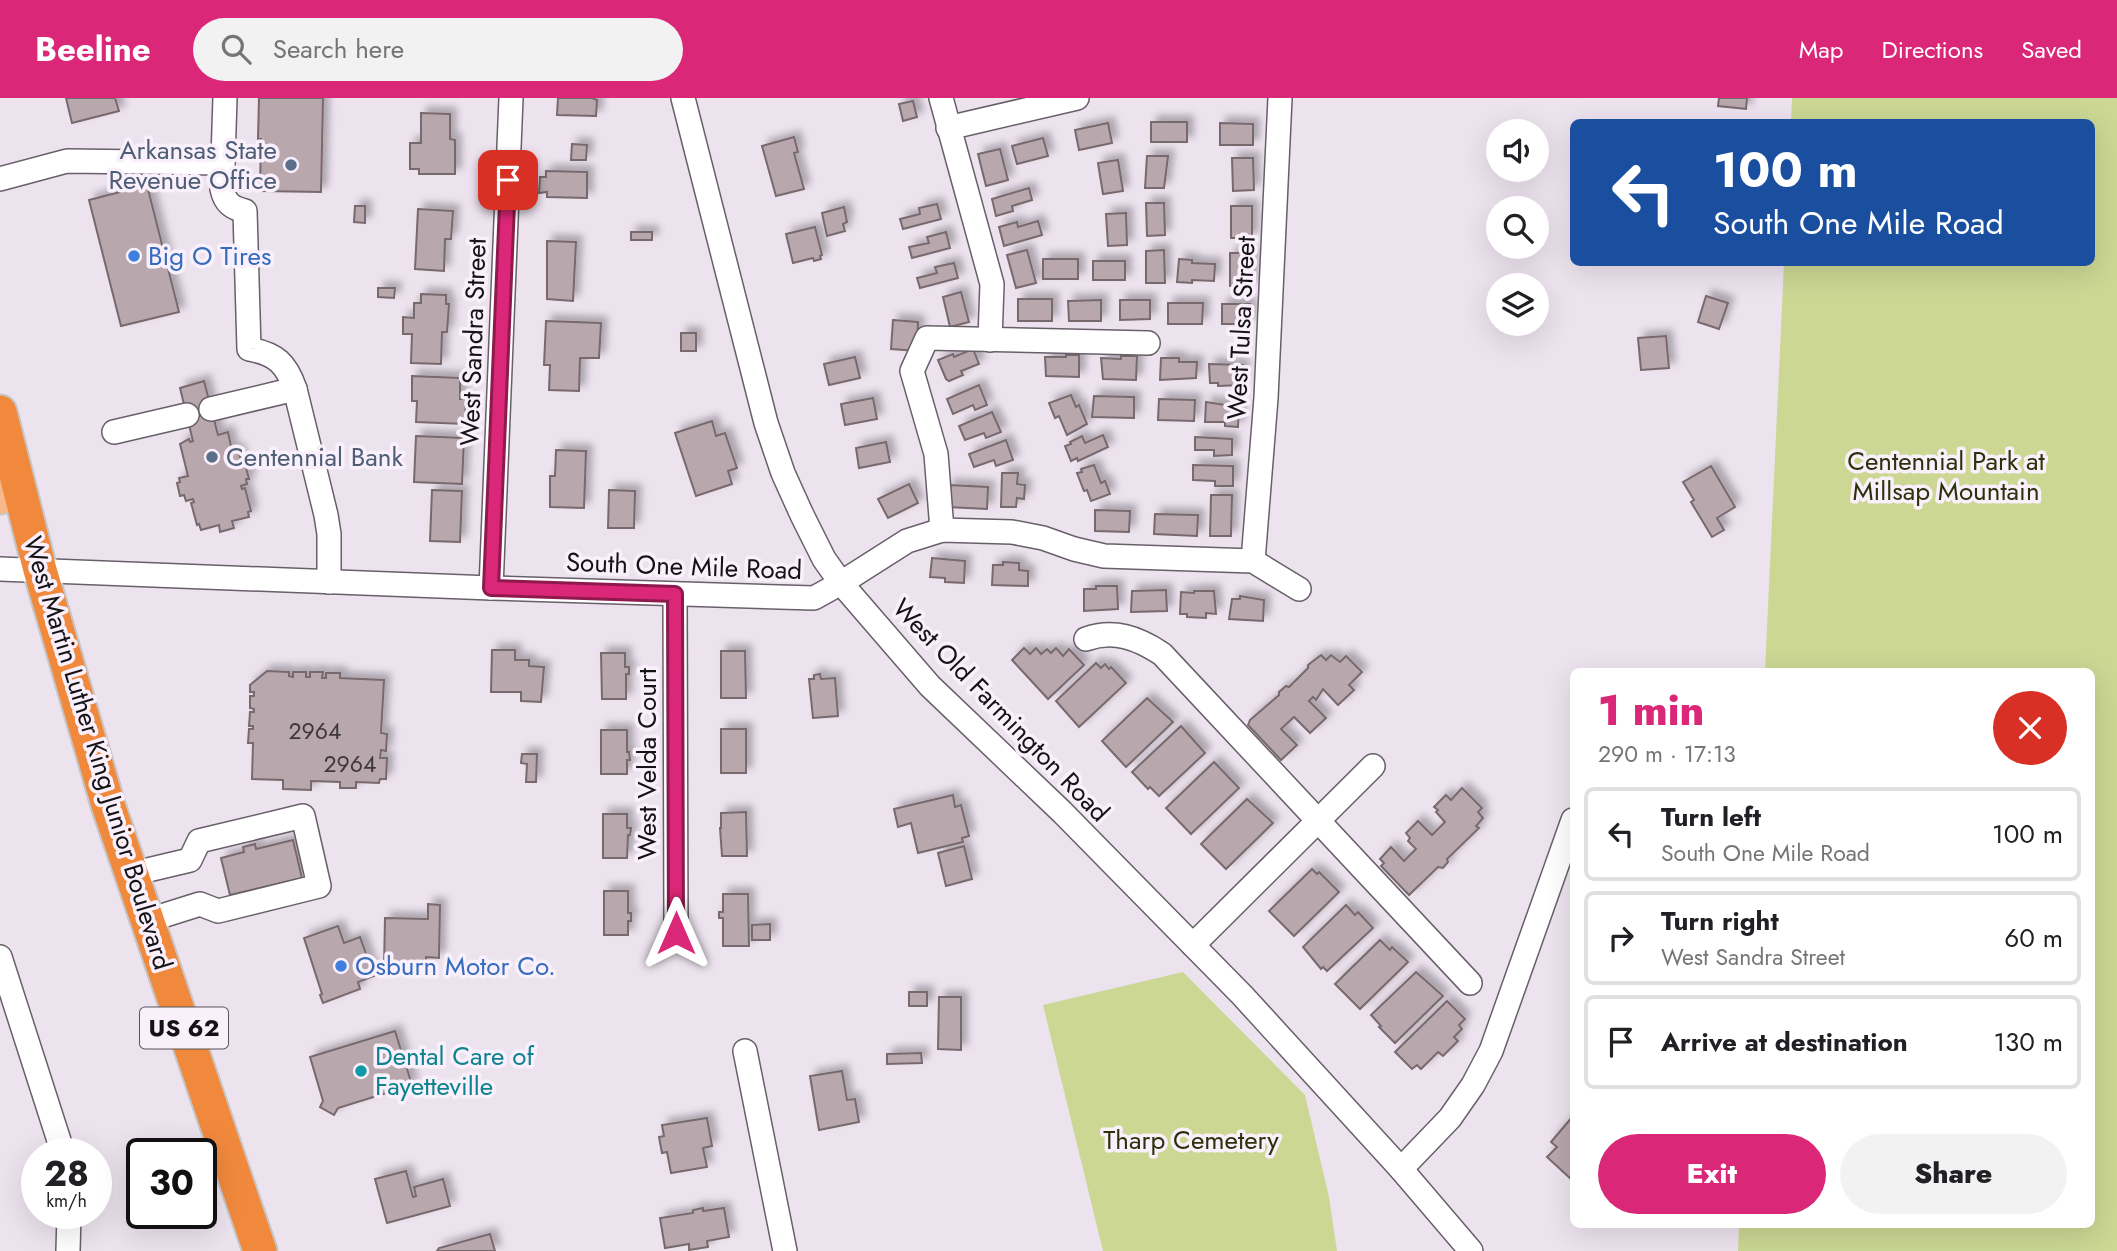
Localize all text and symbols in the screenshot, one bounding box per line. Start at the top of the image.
search box [193,18,683,81]
text: Beeline [35,26,151,73]
icon: search [217,30,255,68]
text: Search here [273,30,404,68]
text: Map [1799,32,1844,67]
text: Directions [1882,32,1983,67]
text: Saved [2021,32,2082,67]
map controls [1486,119,1549,336]
button: sound [1486,119,1549,182]
place label: Arkansas State Revenue Office [109,131,277,199]
text: 100 m [1713,135,1858,205]
icon: left [1598,147,1689,238]
pin [478,150,538,210]
marker: Arkansas State Revenue Office [283,157,299,173]
icon: arrive [489,161,527,199]
button: search [1486,196,1549,259]
text: South One Mile Road [1713,200,2004,246]
street label: West Tulsa Street [1217,234,1265,421]
place label: Big O Tires [148,237,271,275]
street label: West Sandra Street [450,237,496,447]
marker: Big O Tires [126,248,142,264]
button: layers [1486,273,1549,336]
place label: Centennial Bank [226,438,403,476]
park label: Centennial Park at Millsap Mountain [1847,442,2046,510]
marker: Centennial Bank [204,449,220,465]
street label: West Martin Luther King Junior Boulevard [14,532,182,974]
street label: South One Mile Road [565,543,803,589]
street label: West Old Farmington Road [884,590,1118,830]
street label: West Velda Court [628,667,666,860]
text: 1 min [1598,680,1704,741]
button: close [1993,691,2067,765]
house number: 2964 [289,714,342,748]
text: 290 m · 17:13 [1598,737,1736,771]
house number: 2964 [324,747,377,781]
text: Turn left [1661,798,1761,836]
icon: left [1602,815,1640,853]
text: 100 m [1992,815,2063,853]
text: South One Mile Road [1661,836,1870,870]
position arrow [639,896,713,970]
text: Turn right [1661,902,1779,940]
icon: right [1602,919,1640,957]
text: 60 m [2004,919,2063,957]
text: West Sandra Street [1661,940,1845,974]
place label: Osburn Motor Co. [355,947,556,985]
marker: Osburn Motor Co. [333,958,349,974]
road number: US 62 [140,1008,228,1048]
icon: arrive [1602,1023,1640,1061]
text: Arrive at destination [1661,1023,1908,1061]
text: 130 m [1993,1023,2063,1061]
place label: Dental Care of Fayetteville [375,1037,534,1105]
marker: Dental Care of Fayetteville [353,1063,369,1079]
park label: Tharp Cemetery [1103,1121,1279,1159]
button: Exit [1598,1134,1826,1214]
button: Share [1840,1134,2067,1214]
speed limit sign: 30 [126,1138,217,1229]
text: 28 [44,1149,89,1199]
text: km/h [46,1188,87,1214]

